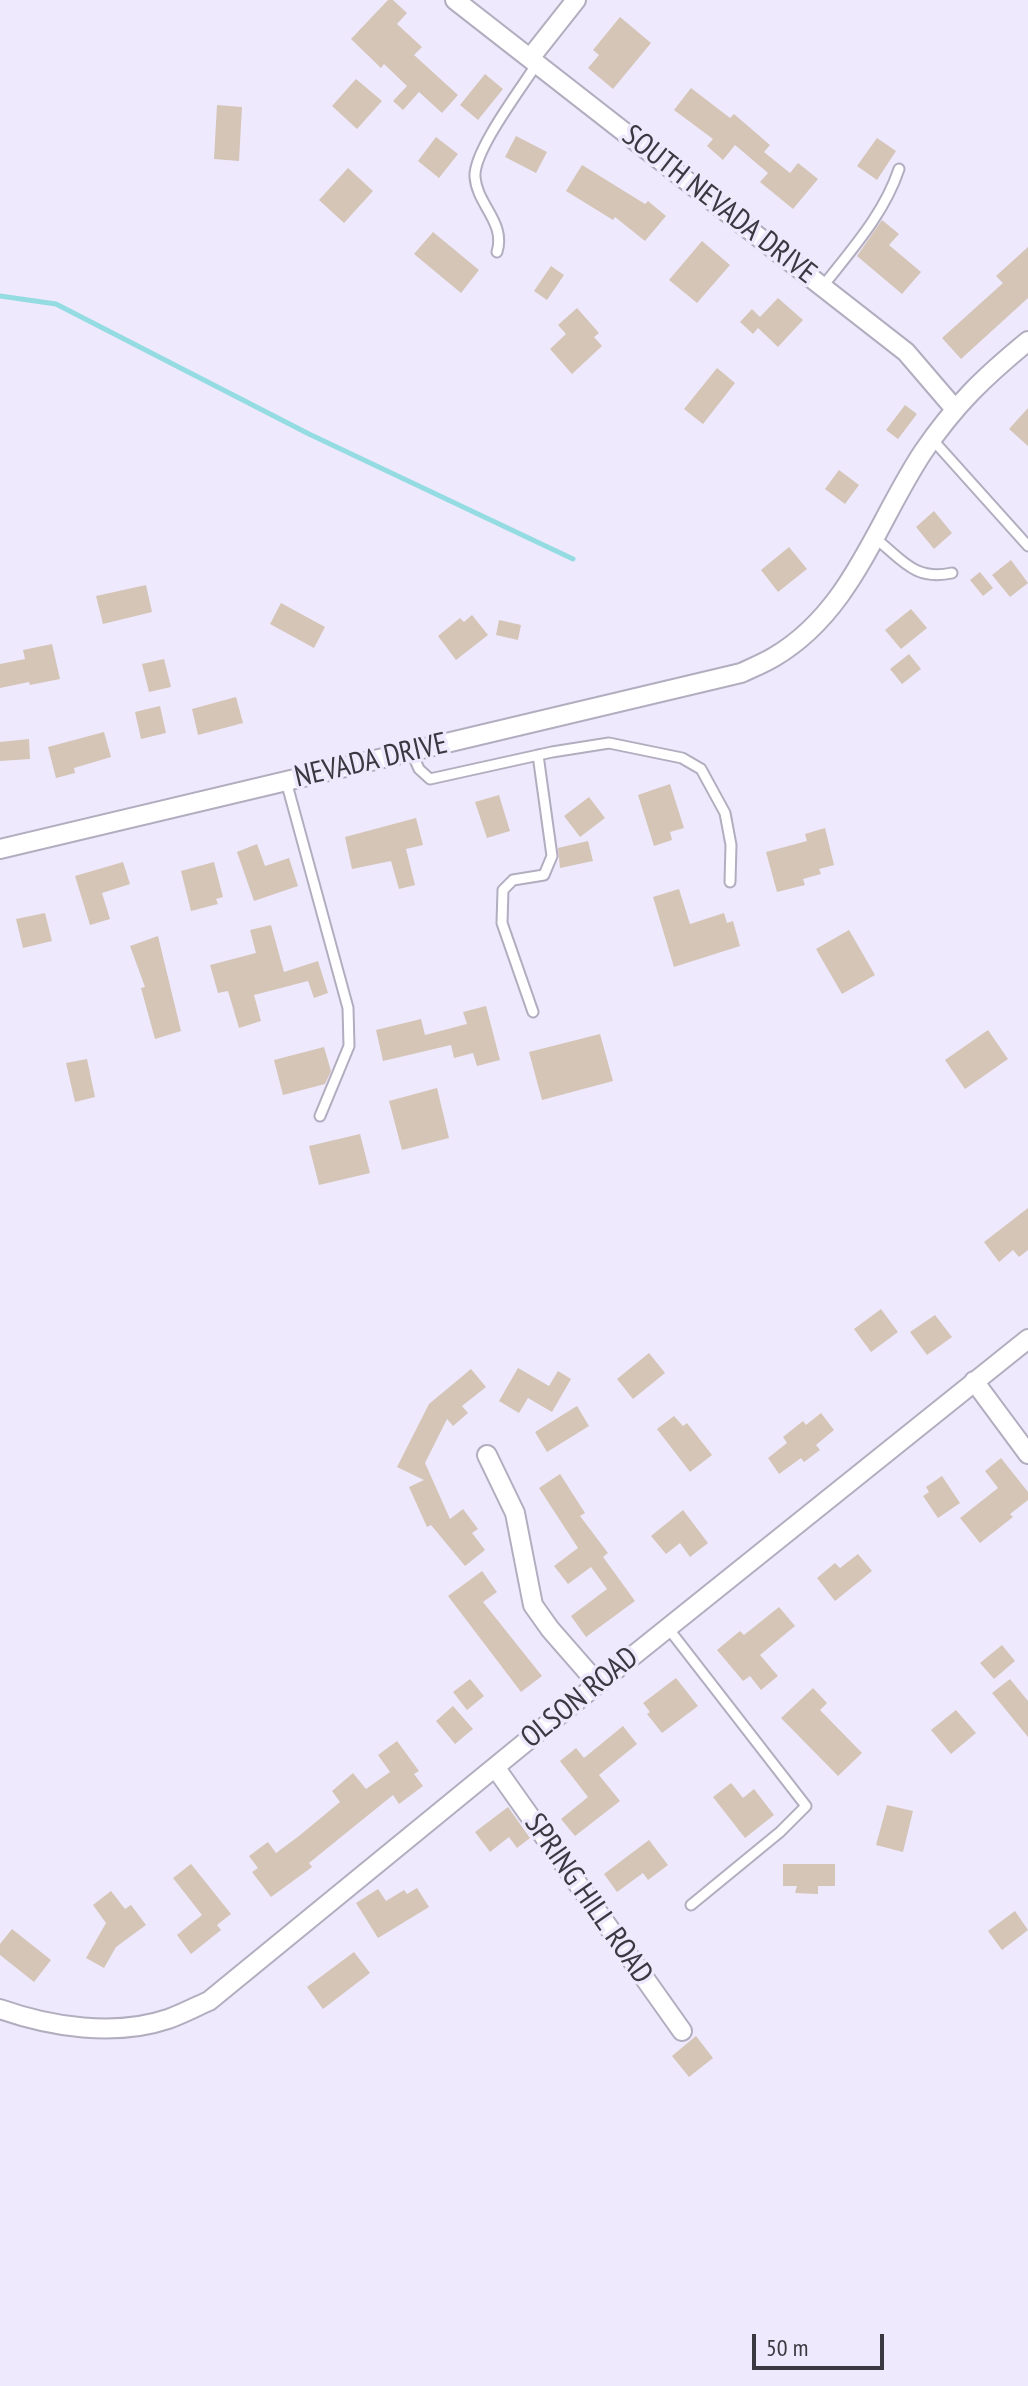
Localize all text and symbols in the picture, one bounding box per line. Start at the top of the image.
street label: SOUTH NEVADA DRIVE [615,118,823,292]
street label: NEVADA DRIVE [291,726,451,796]
street label: OLSON ROAD [514,1640,646,1756]
street label: SPRING HILL ROAD [516,1807,660,1991]
scale bar [756,2318,888,2368]
text: 50 m [766,2332,808,2363]

